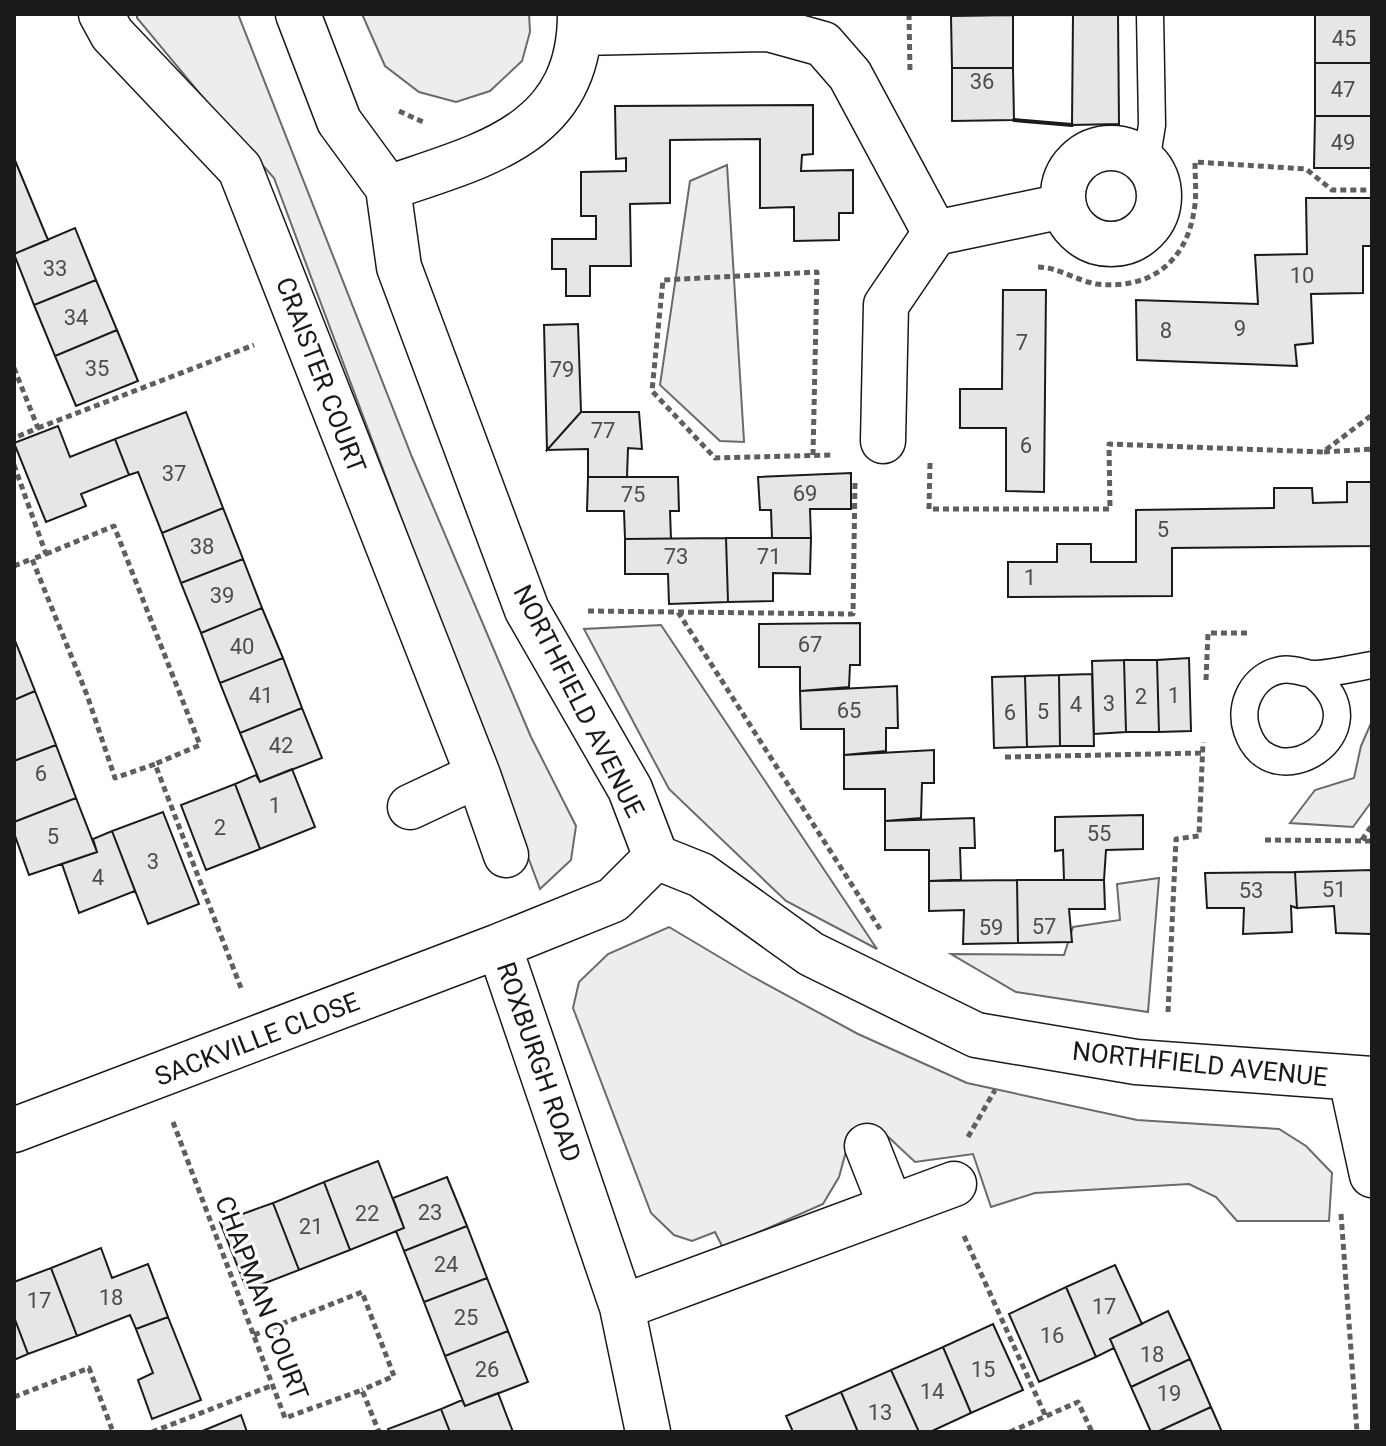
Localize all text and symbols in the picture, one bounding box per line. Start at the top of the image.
house number: 45 [1332,26,1356,51]
house number: 36 [970,69,994,94]
house number: 47 [1331,77,1355,102]
house number: 49 [1331,130,1355,155]
house number: 33 [43,256,67,281]
house number: 10 [1290,263,1314,288]
street label: CRAISTER COURT [270,273,372,477]
house number: 34 [64,305,88,330]
house number: 9 [1234,316,1246,341]
house number: 8 [1160,318,1172,343]
house number: 7 [1016,330,1028,355]
house number: 35 [85,356,109,381]
house number: 79 [550,357,574,382]
house number: 77 [591,418,615,443]
house number: 6 [1020,433,1032,458]
house number: 37 [162,461,186,486]
house number: 69 [793,481,817,506]
house number: 75 [621,482,645,507]
house number: 5 [1157,517,1169,542]
house number: 38 [190,534,214,559]
house number: 73 [664,544,688,569]
house number: 71 [757,544,781,569]
house number: 1 [1024,565,1036,590]
street label: NORTHFIELD AVENUE [507,580,651,822]
house number: 39 [210,583,234,608]
house number: 67 [798,632,822,657]
house number: 40 [230,634,254,659]
house number: 41 [249,683,273,708]
house number: 1 [1168,683,1180,708]
house number: 2 [1135,684,1147,709]
house number: 3 [1103,691,1115,716]
house number: 4 [1070,692,1082,717]
house number: 65 [837,698,861,723]
house number: 5 [1037,699,1049,724]
house number: 6 [1004,700,1016,725]
house number: 42 [269,733,293,758]
house number: 6 [35,761,47,786]
house number: 1 [269,793,281,818]
house number: 2 [214,815,226,840]
house number: 55 [1087,821,1111,846]
house number: 5 [47,824,59,849]
house number: 3 [147,849,159,874]
house number: 4 [92,865,104,890]
house number: 51 [1322,877,1346,902]
house number: 53 [1239,878,1263,903]
house number: 57 [1032,914,1056,939]
house number: 59 [979,915,1003,940]
street label: ROXBURGH ROAD [491,958,587,1166]
street label: SACKVILLE CLOSE [151,986,363,1092]
street label: NORTHFIELD AVENUE [1071,1036,1329,1092]
street label: CHAPMAN COURT [209,1192,315,1404]
house number: 23 [418,1200,442,1225]
house number: 22 [355,1201,379,1226]
house number: 21 [299,1214,323,1239]
house number: 24 [434,1252,458,1277]
house number: 18 [99,1285,123,1310]
house number: 17 [27,1288,51,1313]
house number: 17 [1092,1294,1116,1319]
house number: 25 [454,1305,478,1330]
house number: 16 [1040,1323,1064,1348]
house number: 18 [1140,1342,1164,1367]
house number: 26 [475,1357,499,1382]
house number: 15 [971,1357,995,1382]
house number: 14 [920,1379,944,1404]
house number: 19 [1157,1381,1181,1406]
house number: 13 [868,1400,892,1425]

